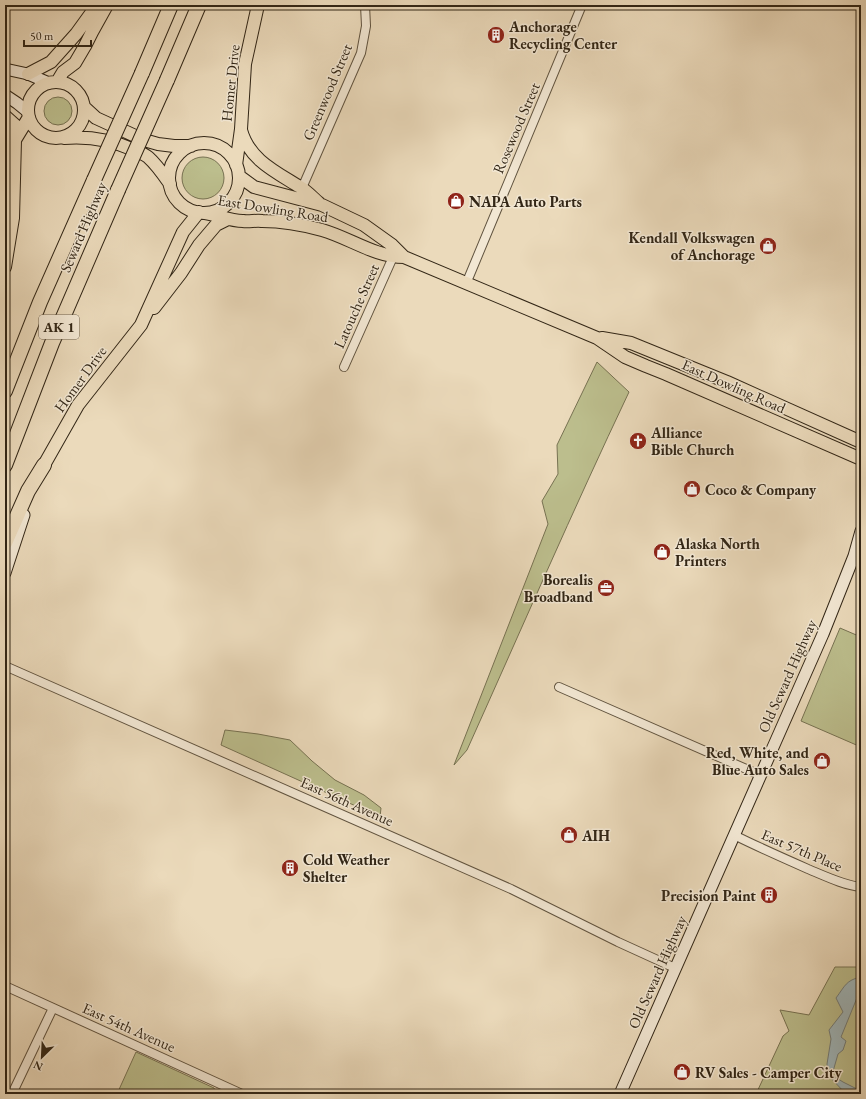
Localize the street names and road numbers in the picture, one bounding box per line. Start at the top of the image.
street label: Greenwood Street [298,40,356,143]
street label: Homer Drive [217,44,243,122]
street label: Rosewood Street [488,79,544,176]
street label: Seward Highway [55,178,111,275]
street label: East Dowling Road [216,190,330,226]
street label: Latouche Street [329,261,383,351]
road number: AK 1 [39,315,79,339]
street label: Homer Drive [50,342,110,416]
street label: East Dowling Road [679,355,789,418]
street label: Old Seward Highway [753,616,821,736]
street label: East 56th Avenue [298,772,396,830]
street label: East 57th Place [759,824,845,876]
street label: Old Seward Highway [623,912,691,1032]
street label: East 54th Avenue [80,998,178,1056]

